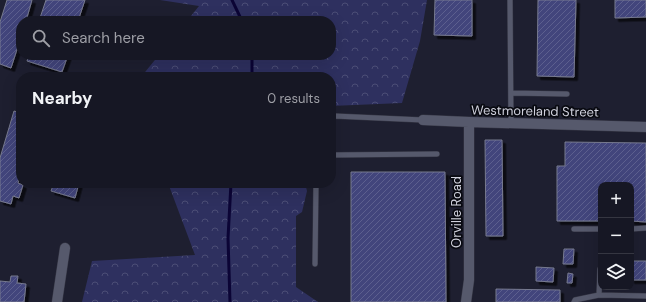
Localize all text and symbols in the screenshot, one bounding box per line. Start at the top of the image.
search box [16,16,336,60]
icon: search [30,27,52,49]
text: Search here [62,28,145,48]
text: Nearby [32,87,92,109]
text: 0 results [267,90,320,107]
street label: Westmoreland Street [471,101,599,121]
street label: Orville Road [448,176,465,248]
map controls [598,182,634,290]
button: + [598,182,634,218]
button: − [598,218,634,254]
button: layers [598,254,634,290]

